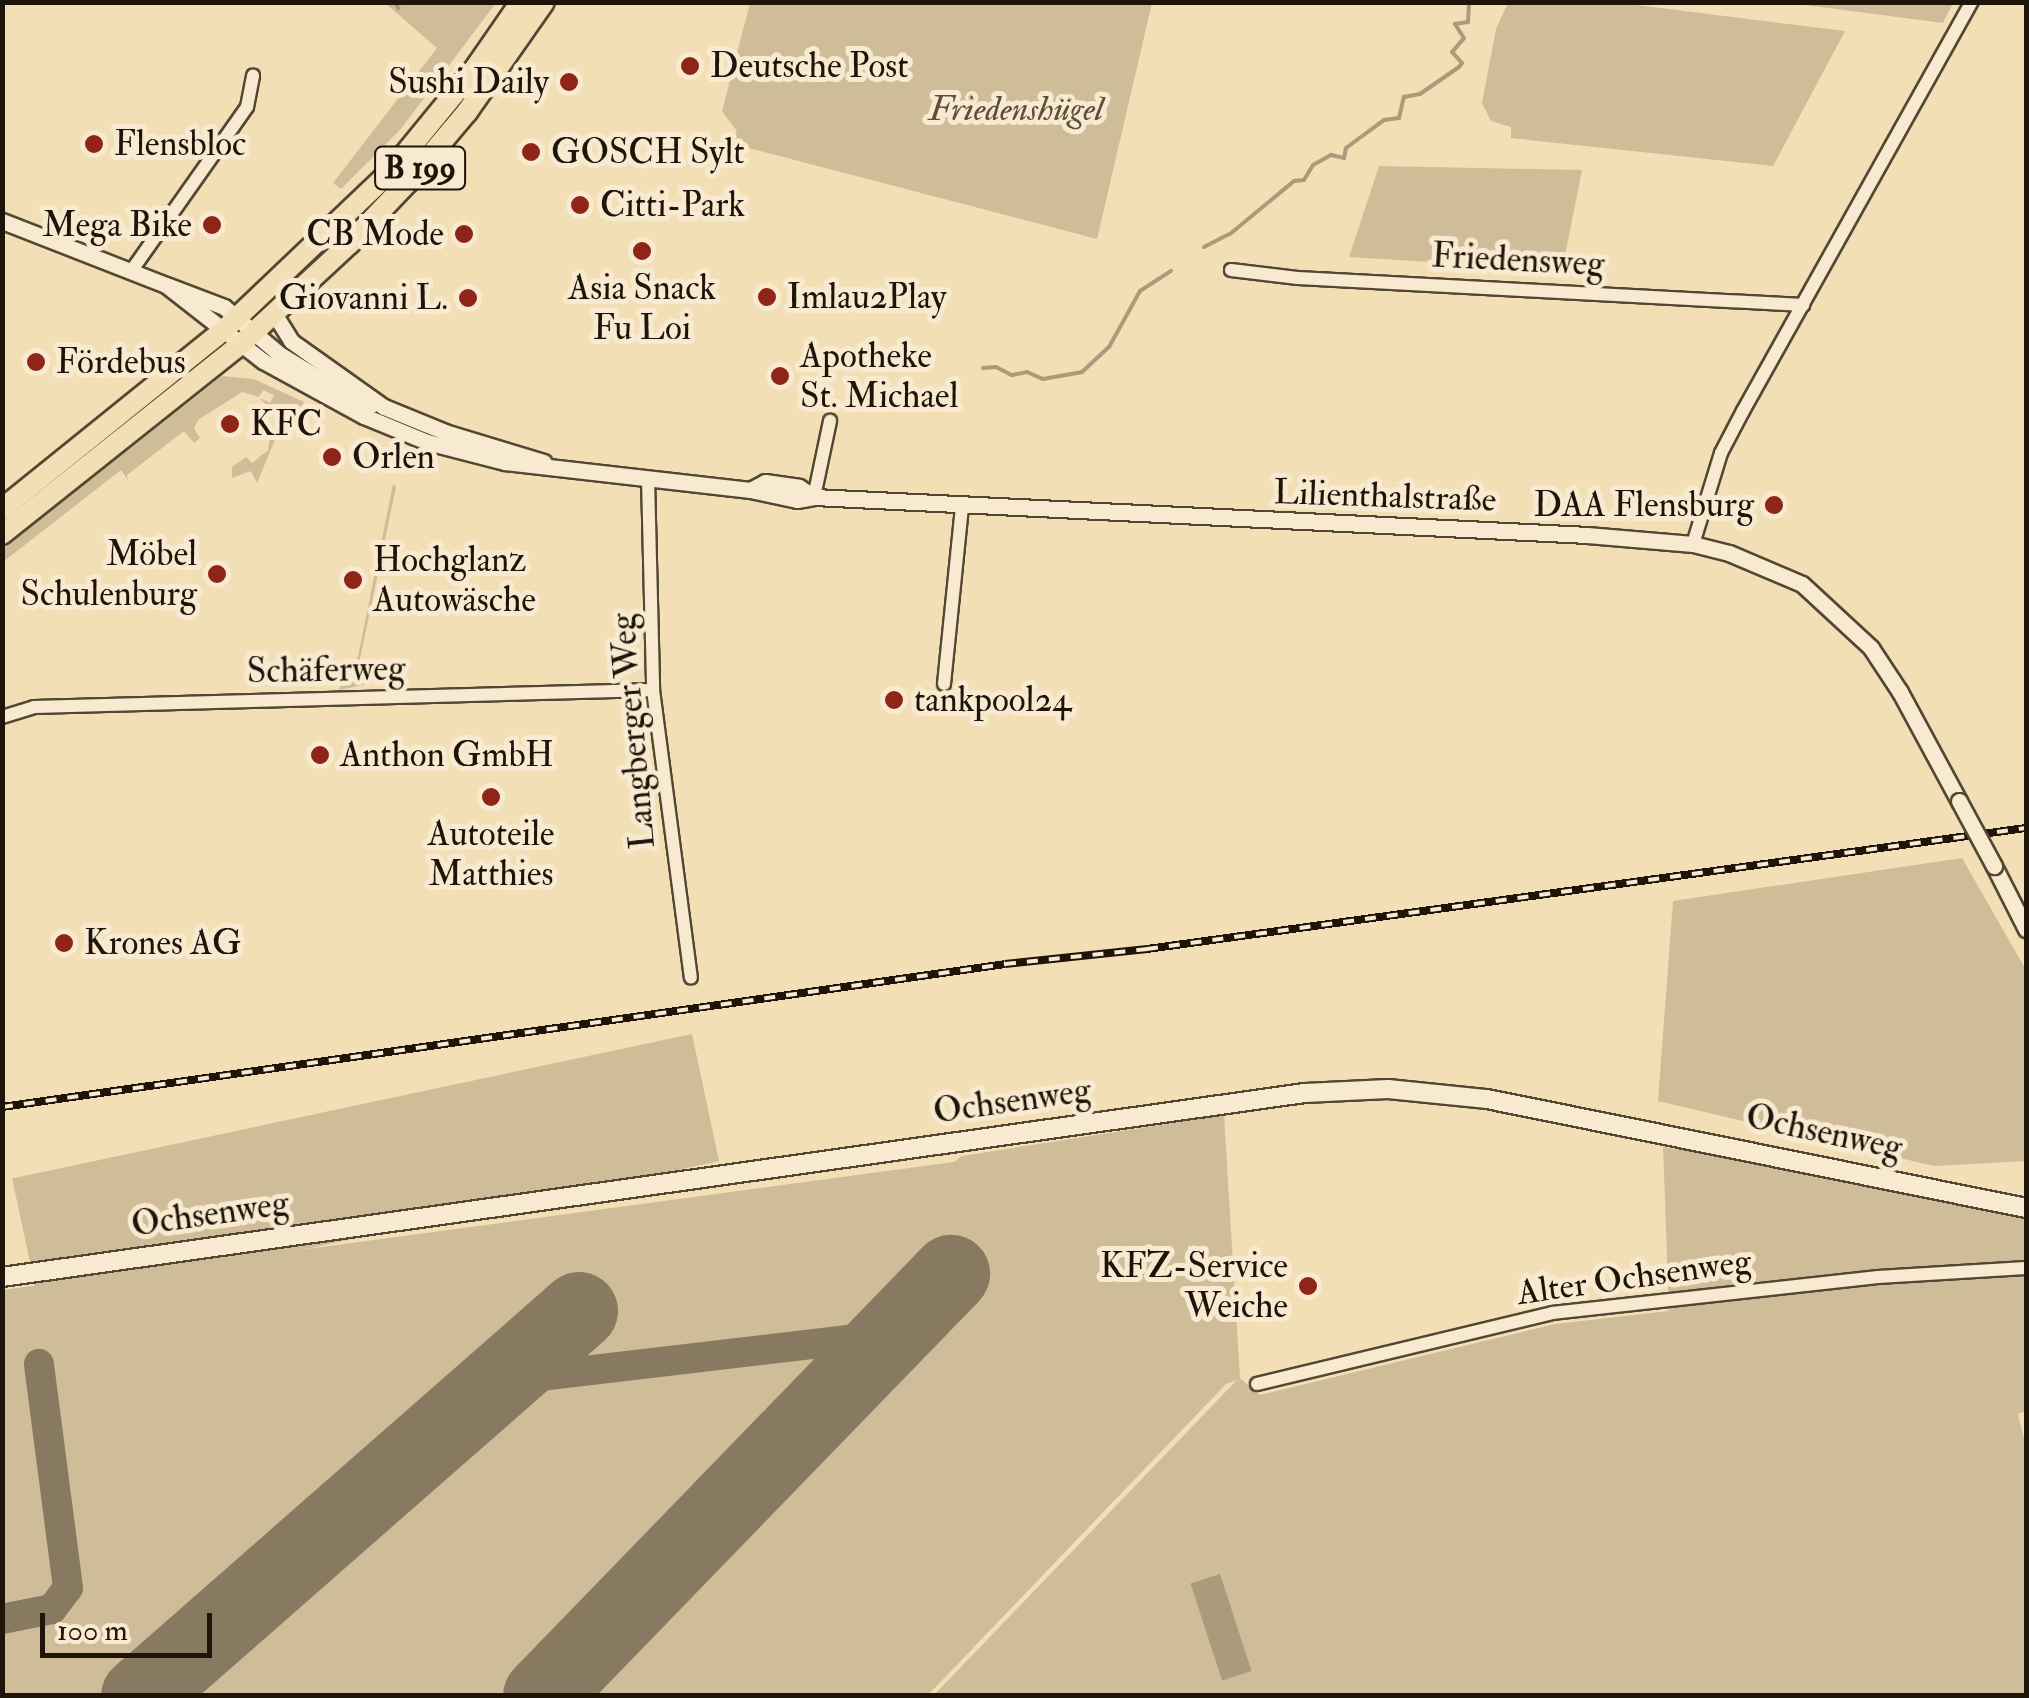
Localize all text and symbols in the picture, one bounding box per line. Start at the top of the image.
place label: Deutsche Post [710,45,909,87]
marker: Deutsche Post [679,55,701,77]
place label: Sushi Daily [388,61,549,103]
marker: Sushi Daily [558,71,580,93]
park label: Friedenshügel [929,88,1103,130]
place label: Flensbloc [114,123,246,165]
place label: GOSCH Sylt [551,131,745,173]
marker: Flensbloc [83,133,105,155]
road number: B 199 [372,141,468,195]
marker: GOSCH Sylt [520,141,542,163]
place label: Citti-Park [600,184,745,226]
marker: Citti-Park [569,194,591,216]
place label: Mega Bike [42,204,192,246]
place label: CB Mode [306,213,444,255]
marker: Mega Bike [201,214,223,236]
marker: CB Mode [453,223,475,245]
street label: Friedensweg [1431,235,1605,285]
marker: Asia Snack Fu Loi [631,240,653,262]
place label: Asia Snack Fu Loi [568,267,716,349]
place label: Imlau2Play [787,276,946,318]
place label: Giovanni L. [279,277,448,319]
marker: Imlau2Play [756,286,778,308]
marker: Giovanni L. [457,287,479,309]
place label: Apotheke St. Michael [800,335,958,417]
place label: Fördebus [56,341,186,383]
marker: Fördebus [25,351,47,373]
marker: Apotheke St. Michael [769,365,791,387]
place label: KFC [250,403,322,445]
marker: KFC [219,413,241,435]
place label: Orlen [352,436,435,478]
marker: Orlen [321,446,343,468]
street label: Lilienthalstraße [1273,471,1497,521]
place label: DAA Flensburg [1533,484,1754,526]
marker: DAA Flensburg [1763,494,1785,516]
place label: Möbel Schulenburg [21,533,197,615]
place label: Hochglanz Autowäsche [373,539,536,621]
marker: Möbel Schulenburg [206,563,228,585]
marker: Hochglanz Autowäsche [342,569,364,591]
street label: Langberger Weg [602,611,664,851]
street label: Schäferweg [246,648,406,692]
place label: tankpool24 [914,679,1071,721]
marker: tankpool24 [883,689,905,711]
place label: Anthon GmbH [340,734,554,776]
marker: Anthon GmbH [309,744,331,766]
marker: Autoteile Matthies [480,786,502,808]
place label: Autoteile Matthies [428,813,554,895]
place label: Krones AG [84,922,241,964]
marker: Krones AG [53,932,75,954]
street label: Ochsenweg [931,1069,1093,1133]
street label: Ochsenweg [1742,1095,1906,1169]
street label: Ochsenweg [129,1182,291,1246]
street label: Alter Ochsenweg [1514,1240,1754,1314]
place label: KFZ-Service Weiche [1100,1245,1288,1327]
marker: KFZ-Service Weiche [1297,1275,1319,1297]
scale bar [45,1593,218,1655]
text: 100 m [57,1612,128,1649]

